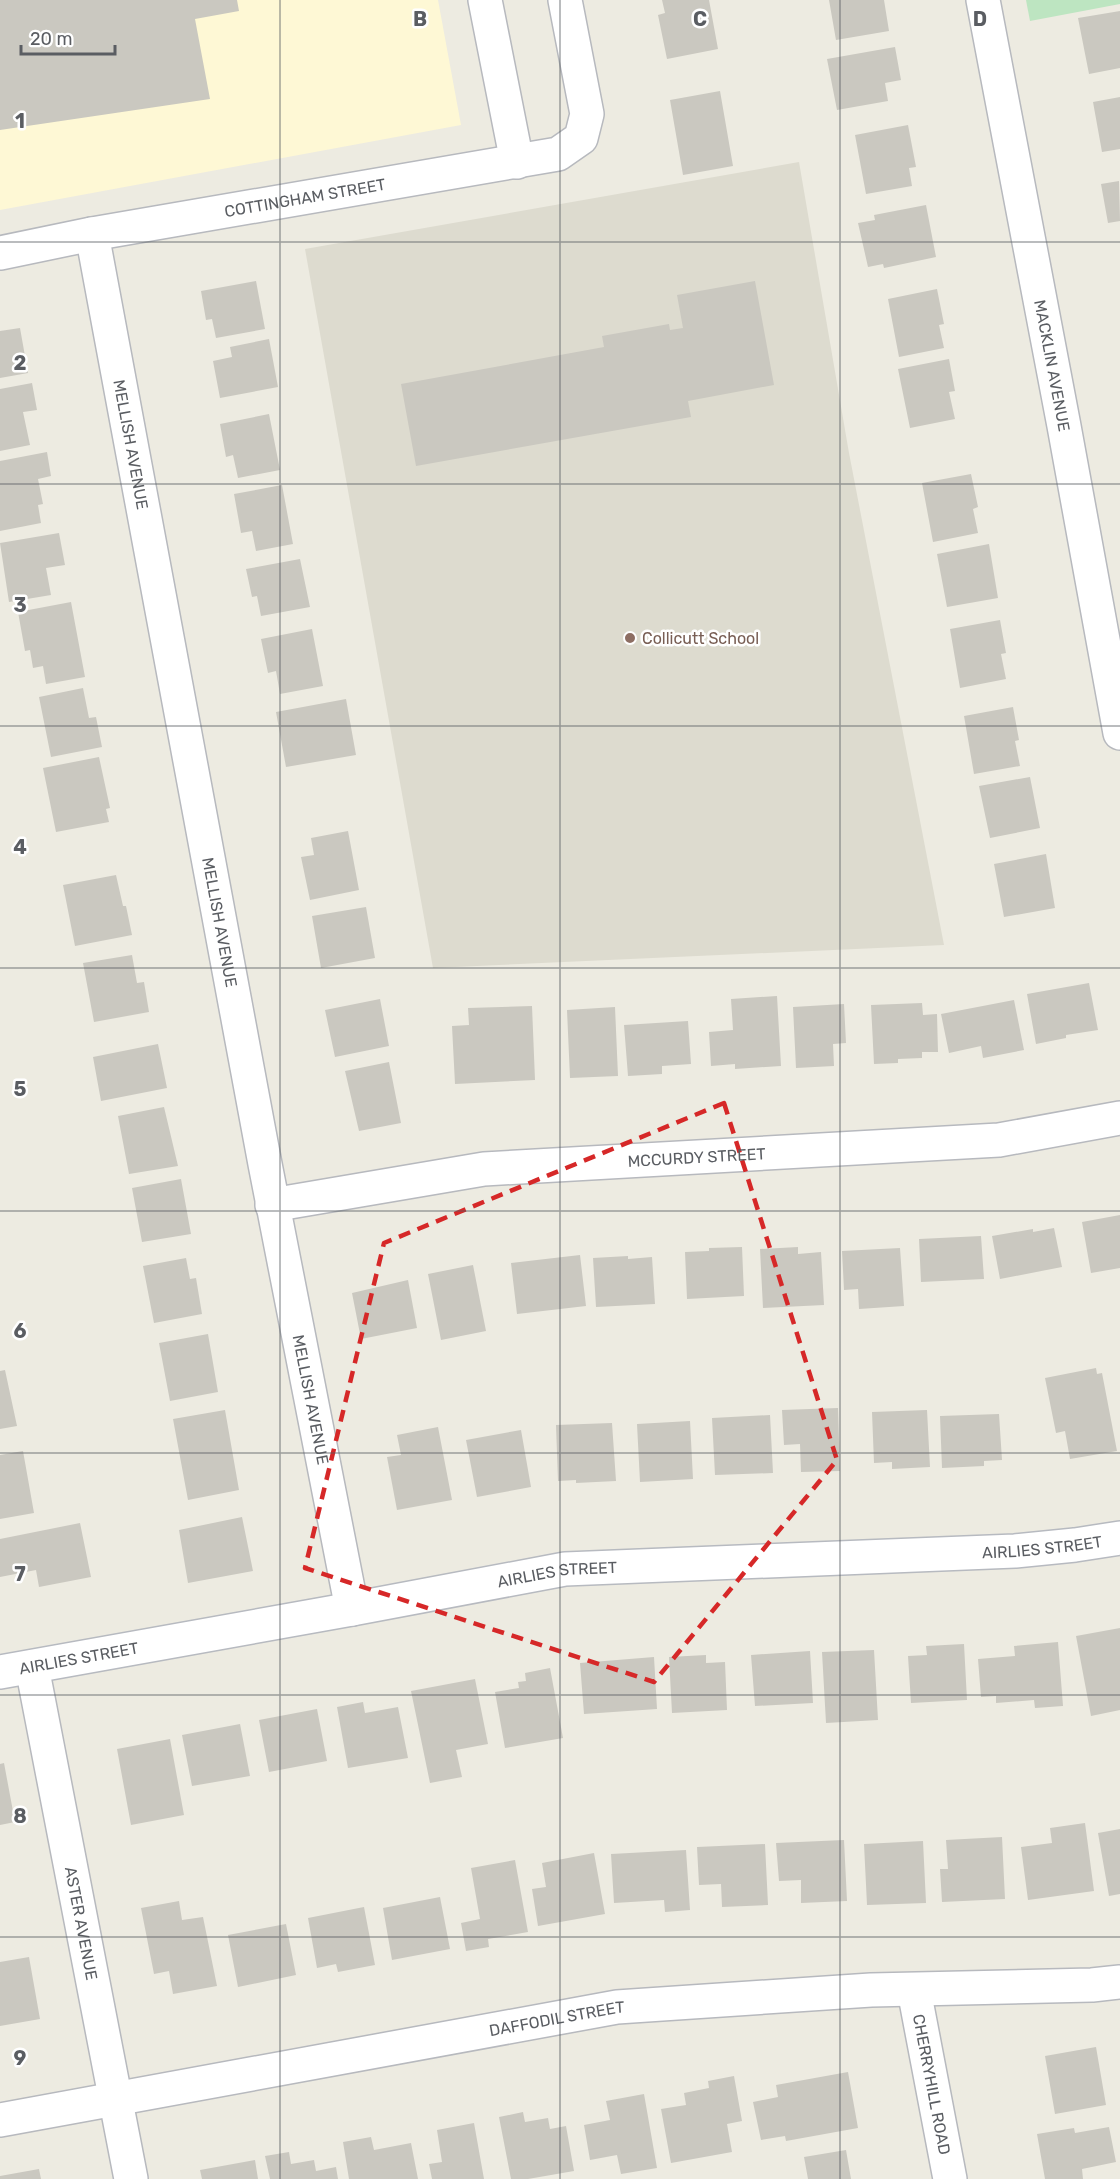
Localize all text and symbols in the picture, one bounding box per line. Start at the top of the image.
text: B [413,7,427,31]
text: C [693,7,707,31]
text: D [973,7,987,31]
scale bar [21,18,116,56]
text: 20 m [30,28,72,50]
text: 1 [15,109,25,133]
street label: COTTINGHAM STREET [223,175,387,221]
street label: MACKLIN AVENUE [1030,298,1074,433]
text: 2 [14,351,27,375]
street label: MELLISH AVENUE [109,378,152,511]
text: 3 [13,593,27,617]
place label: Collicutt School [642,629,759,648]
marker: Collicutt School [623,631,637,645]
text: 4 [13,835,27,859]
street label: MELLISH AVENUE [198,856,241,989]
text: 5 [14,1077,27,1101]
street label: MCCURDY STREET [627,1144,766,1171]
text: 6 [13,1319,27,1343]
street label: MELLISH AVENUE [289,1333,333,1466]
street label: AIRLIES STREET [982,1532,1104,1562]
street label: AIRLIES STREET [496,1558,617,1592]
text: 7 [14,1562,26,1586]
street label: AIRLIES STREET [18,1638,140,1678]
text: 8 [13,1804,27,1828]
street label: ASTER AVENUE [61,1865,101,1982]
street label: DAFFODIL STREET [488,1998,625,2040]
street label: CHERRYHILL ROAD [909,2012,954,2156]
text: 9 [14,2046,27,2070]

